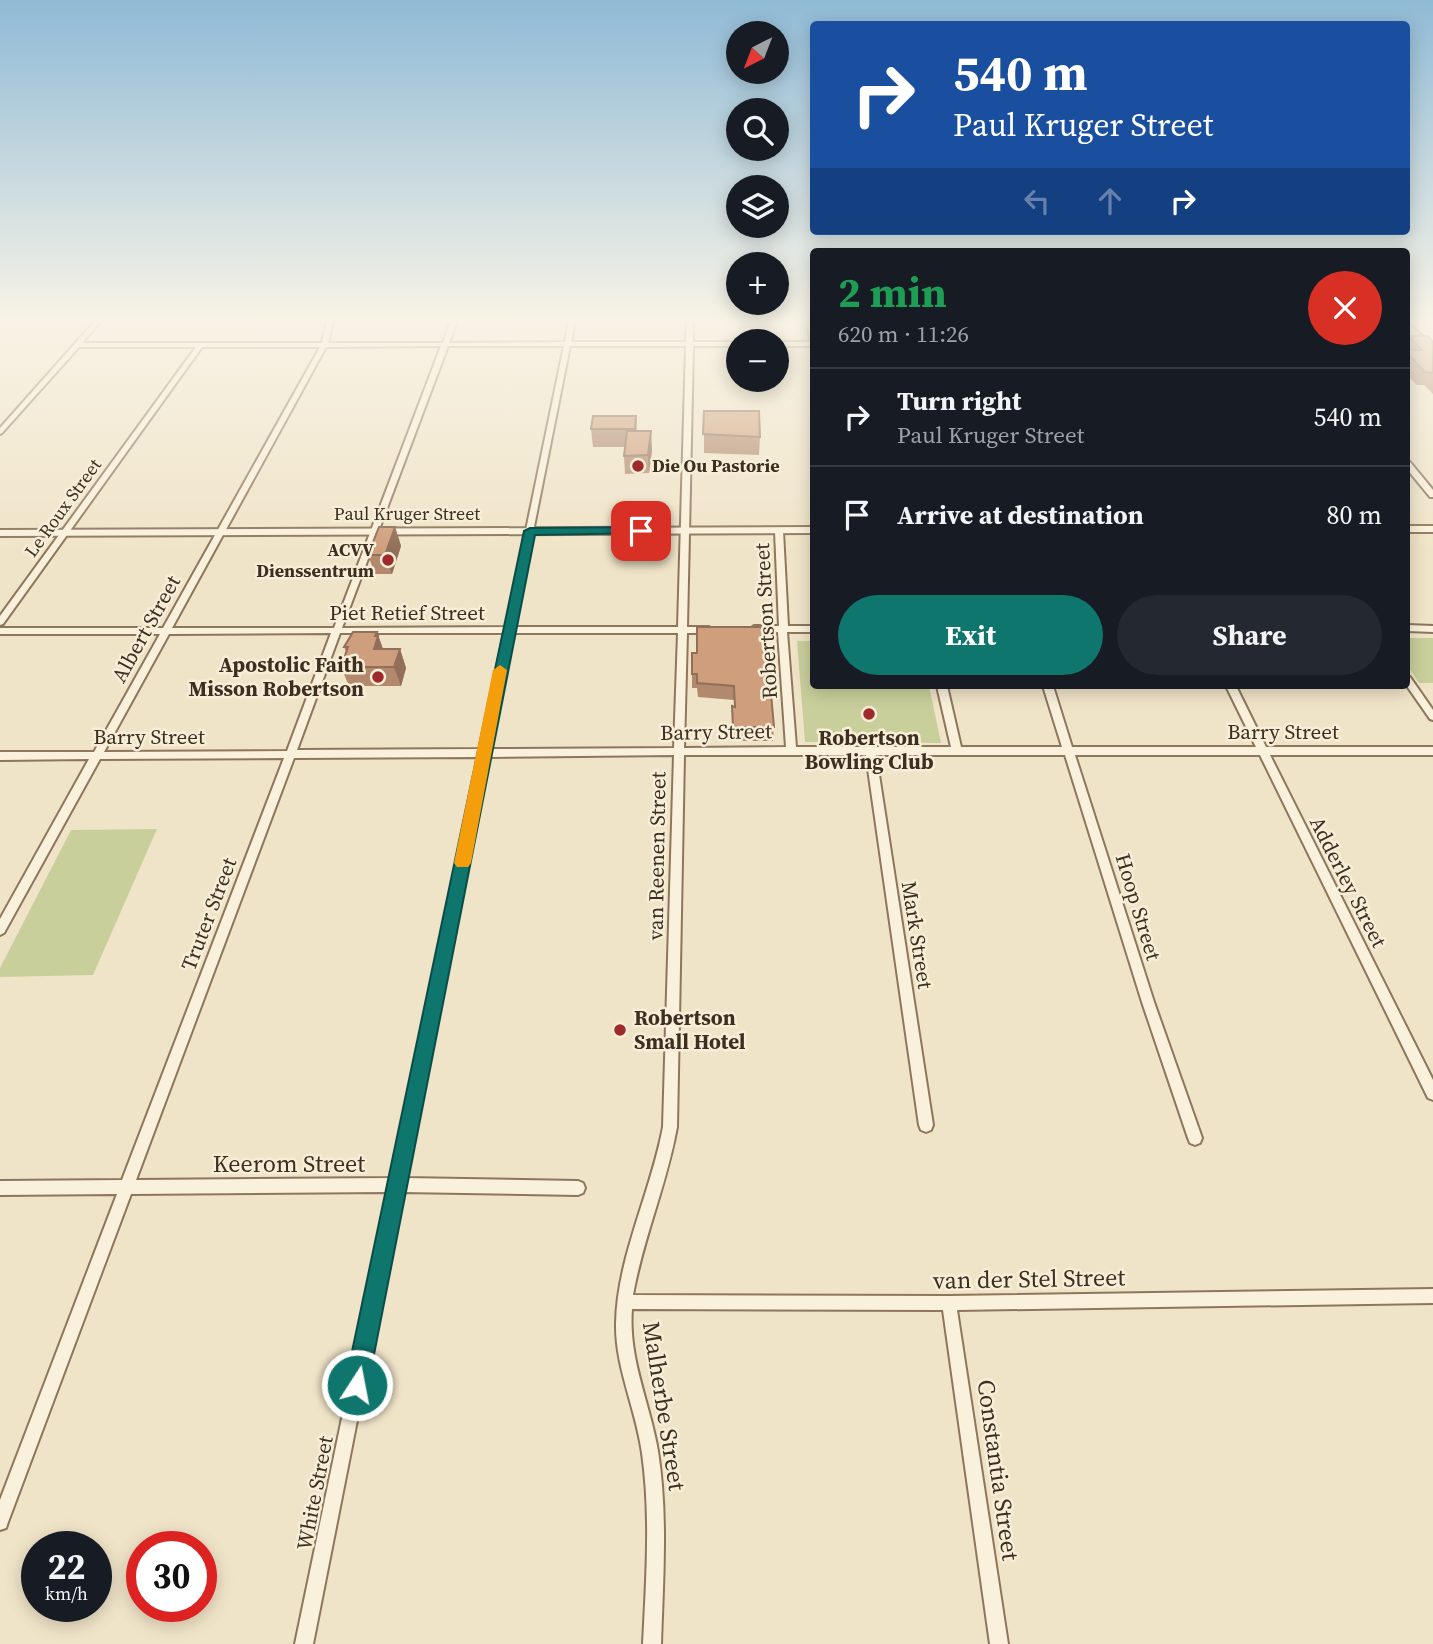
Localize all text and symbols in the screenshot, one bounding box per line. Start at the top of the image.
north arrow [726,21,789,84]
map controls [726,21,789,392]
text: 540 m [953,39,1088,106]
icon: right [838,49,929,140]
button: search [726,98,789,161]
text: Paul Kruger Street [953,103,1213,147]
button: layers [726,175,789,238]
icon: left [1018,182,1056,220]
icon: ahead [1091,182,1129,220]
icon: right [1164,182,1202,220]
button: + [726,252,789,315]
text: 2 min [838,263,947,321]
button: close [1308,271,1382,345]
text: 620 m · 11:26 [838,318,969,350]
button: − [726,329,789,392]
text: Turn right [897,383,1021,419]
icon: right [838,398,876,436]
text: 540 m [1314,399,1382,435]
text: Paul Kruger Street [897,419,1084,451]
street label: Le Roux Street [18,453,107,562]
place label: Die Ou Pastorie [652,453,780,478]
marker: Die Ou Pastorie [630,458,646,474]
icon: arrive [838,496,876,534]
text: Arrive at destination [897,497,1144,533]
text: 80 m [1327,497,1382,533]
street label: Paul Kruger Street [334,501,480,526]
pin [611,501,671,561]
icon: arrive [622,512,660,550]
place label: ACVV Dienssentrum [256,537,374,583]
street label: Robertson Street [747,542,784,700]
marker: ACVV Dienssentrum [380,552,396,568]
street label: Albert Street [104,570,187,688]
button: Exit [838,595,1103,675]
button: Share [1117,595,1382,675]
street label: Piet Retief Street [329,598,485,627]
place label: Apostolic Faith Misson Robertson [189,650,364,703]
marker: Apostolic Faith Misson Robertson [370,669,386,685]
marker: Robertson Bowling Club [861,706,877,722]
street label: Barry Street [660,716,772,747]
street label: Barry Street [1227,717,1339,746]
street label: Barry Street [93,722,205,751]
place label: Robertson Bowling Club [804,723,934,776]
street label: van Reenen Street [641,771,672,941]
street label: Adderley Street [1303,811,1394,952]
street label: Hoop Street [1108,850,1169,964]
street label: Truter Street [174,853,243,974]
street label: Mark Street [895,879,940,991]
place label: Robertson Small Hotel [634,1003,746,1056]
marker: Robertson Small Hotel [612,1022,628,1038]
street label: Keerom Street [213,1147,365,1180]
street label: van der Stel Street [933,1260,1126,1297]
street label: Malherbe Street [635,1319,694,1493]
position arrow [320,1348,394,1422]
street label: Constantia Street [969,1377,1028,1563]
street label: White Street [289,1433,340,1553]
speed limit sign: 30 [126,1531,217,1622]
text: 22 [48,1543,85,1591]
text: km/h [45,1581,88,1606]

